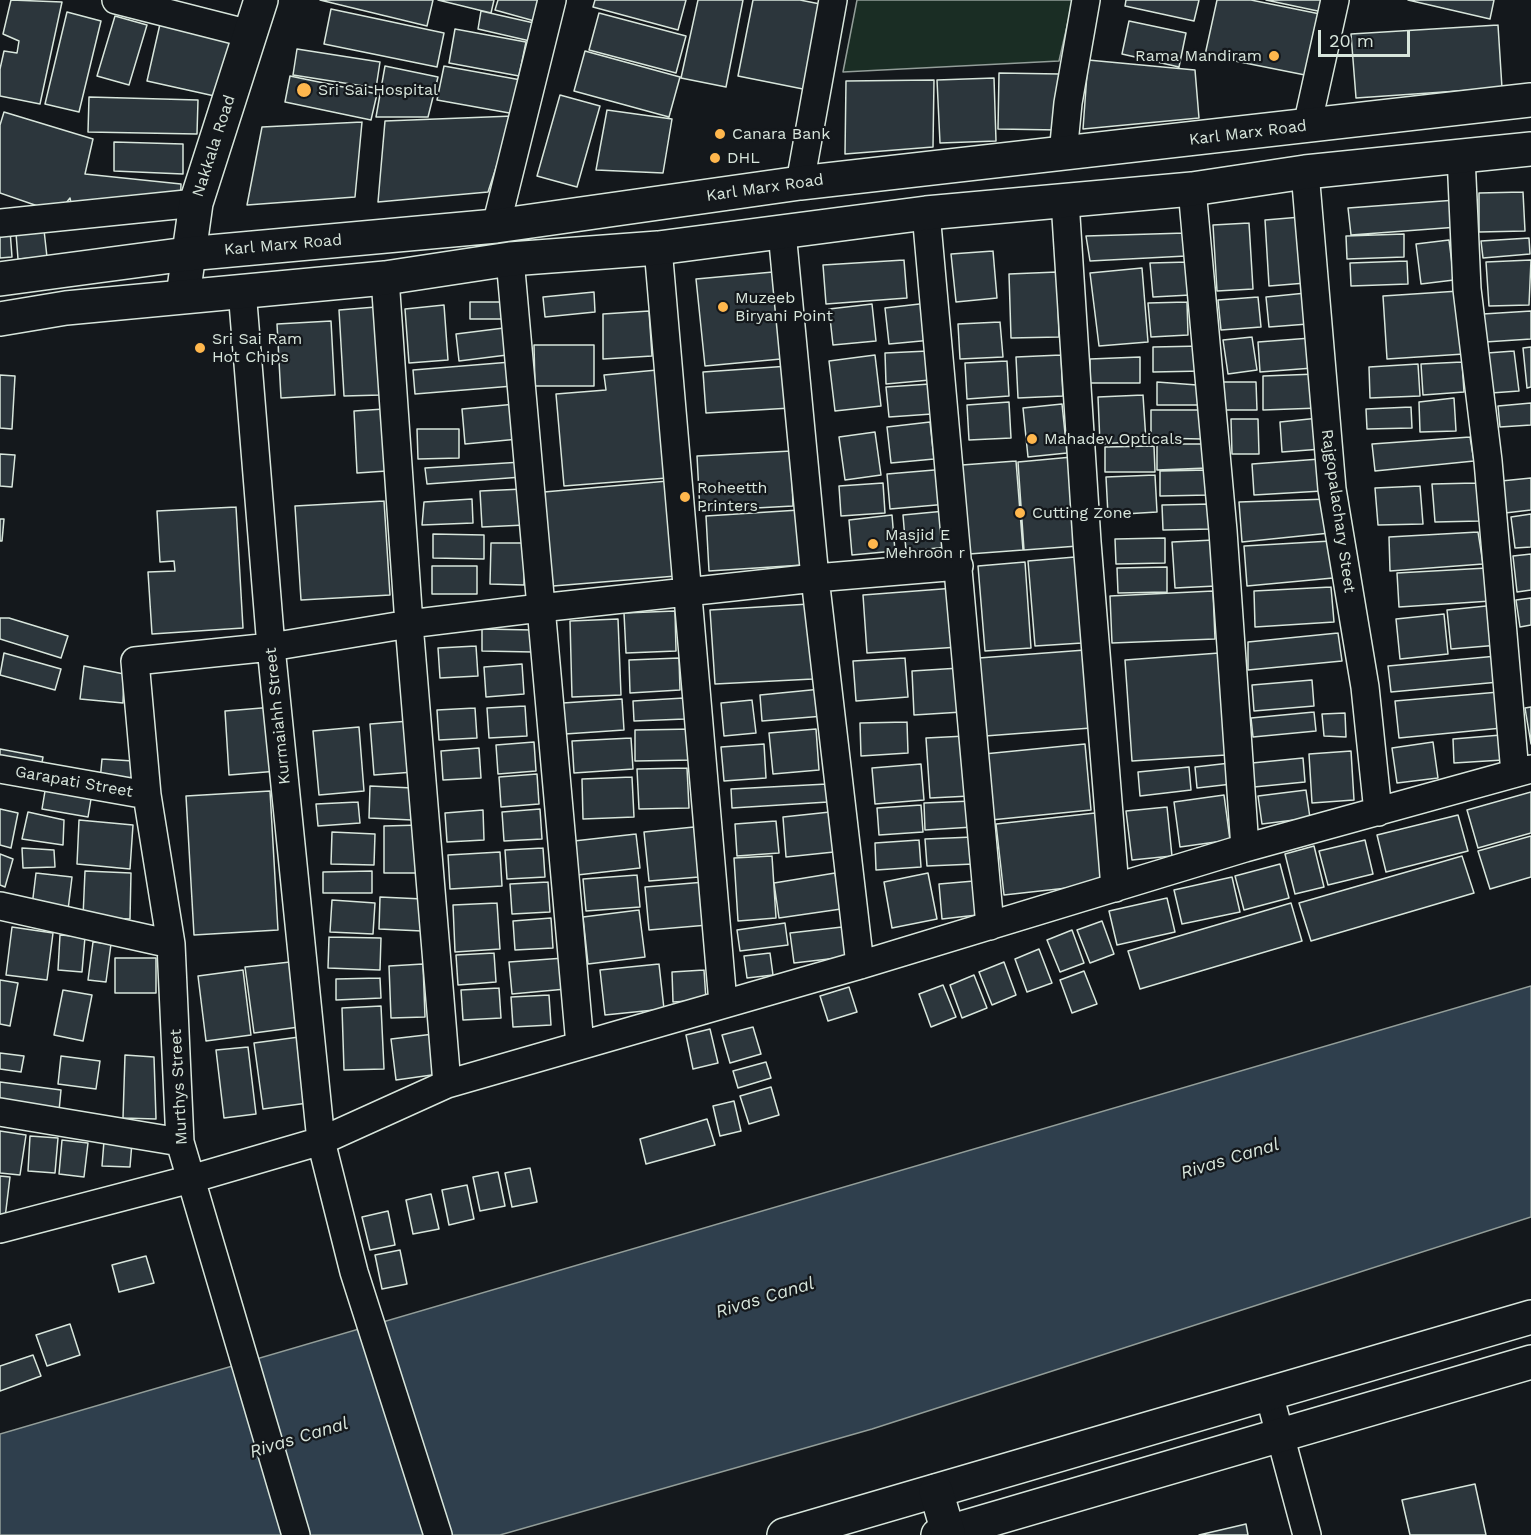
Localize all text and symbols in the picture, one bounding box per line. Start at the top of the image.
scale bar [1321,18,1412,56]
text: 20 m [1329,30,1374,51]
place label: Rama Mandiram [1135,46,1262,66]
marker: Rama Mandiram [1267,49,1281,63]
place label: Sri Sai Hospital [318,80,438,100]
marker: Sri Sai Hospital [295,81,313,99]
street label: Nakkala Road [188,93,240,199]
street label: Karl Marx Road [1188,116,1308,150]
place label: Canara Bank [732,124,830,144]
marker: Canara Bank [713,127,727,141]
place label: DHL [727,148,760,168]
marker: DHL [708,151,722,165]
street label: Karl Marx Road [705,170,825,206]
street label: Karl Marx Road [223,230,343,260]
place label: Muzeeb Biryani Point [735,288,833,326]
marker: Muzeeb Biryani Point [716,300,730,314]
place label: Sri Sai Ram Hot Chips [212,329,302,367]
marker: Sri Sai Ram Hot Chips [193,341,207,355]
street label: Rajgopalachary Steet [1317,428,1359,594]
place label: Mahadev Opticals [1044,429,1182,449]
marker: Mahadev Opticals [1025,432,1039,446]
place label: Roheetth Printers [697,478,767,516]
marker: Roheetth Printers [678,490,692,504]
place label: Cutting Zone [1032,503,1132,523]
marker: Cutting Zone [1013,506,1027,520]
place label: Masjid E Mehroon r [885,525,965,563]
marker: Masjid E Mehroon r [866,537,880,551]
street label: Kurmaiahh Street [261,647,295,785]
street label: Garapati Street [14,762,134,802]
street label: Murthys Street [166,1029,192,1145]
water label: Rivas Canal [1178,1134,1282,1184]
water label: Rivas Canal [713,1273,817,1323]
water label: Rivas Canal [247,1413,351,1463]

